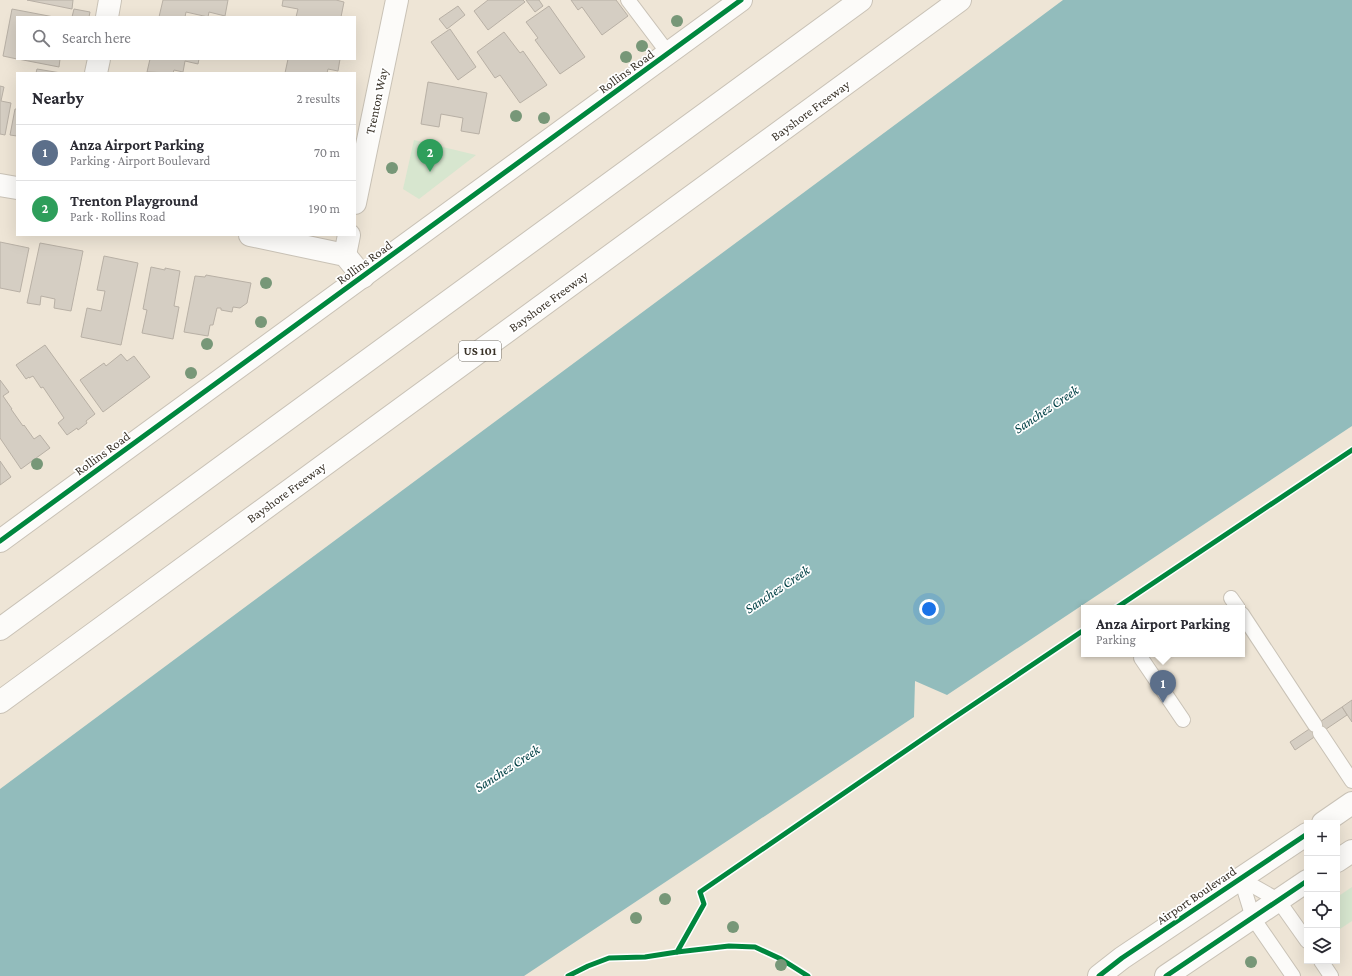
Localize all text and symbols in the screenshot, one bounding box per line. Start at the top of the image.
search box [16,16,356,60]
icon: search [30,27,52,49]
text: Search here [62,30,131,46]
street label: Rollins Road [596,46,657,96]
street label: Trenton Way [362,66,391,136]
street label: Bayshore Freeway [768,76,853,144]
text: Nearby [32,89,84,108]
text: 2 results [297,91,340,106]
text: Anza Airport Parking [70,137,204,153]
pin: 2 [417,139,443,172]
text: 1 [43,145,47,160]
text: 70 m [314,145,340,160]
text: Parking · Airport Boulevard [70,153,210,168]
text: Trenton Playground [70,193,198,209]
text: 2 [42,201,48,216]
text: 190 m [309,201,340,216]
text: Park · Rollins Road [70,209,166,224]
street label: Rollins Road [334,237,395,287]
street label: Bayshore Freeway [506,267,591,335]
road number: US 101 [459,341,501,361]
water label: Sanchez Creek [1011,381,1082,437]
street label: Rollins Road [72,428,133,478]
street label: Bayshore Freeway [244,458,329,526]
water label: Sanchez Creek [742,561,813,617]
your location [919,599,939,619]
popup [1081,605,1245,657]
text: Anza Airport Parking [1096,616,1230,632]
text: Parking [1096,632,1136,647]
pin: 1 [1150,670,1176,703]
water label: Sanchez Creek [471,740,543,795]
map controls [1304,820,1340,964]
button: + [1304,820,1340,856]
button: − [1304,856,1340,892]
street label: Airport Boulevard [1154,863,1239,928]
button: locate [1304,892,1340,928]
button: layers [1304,928,1340,964]

